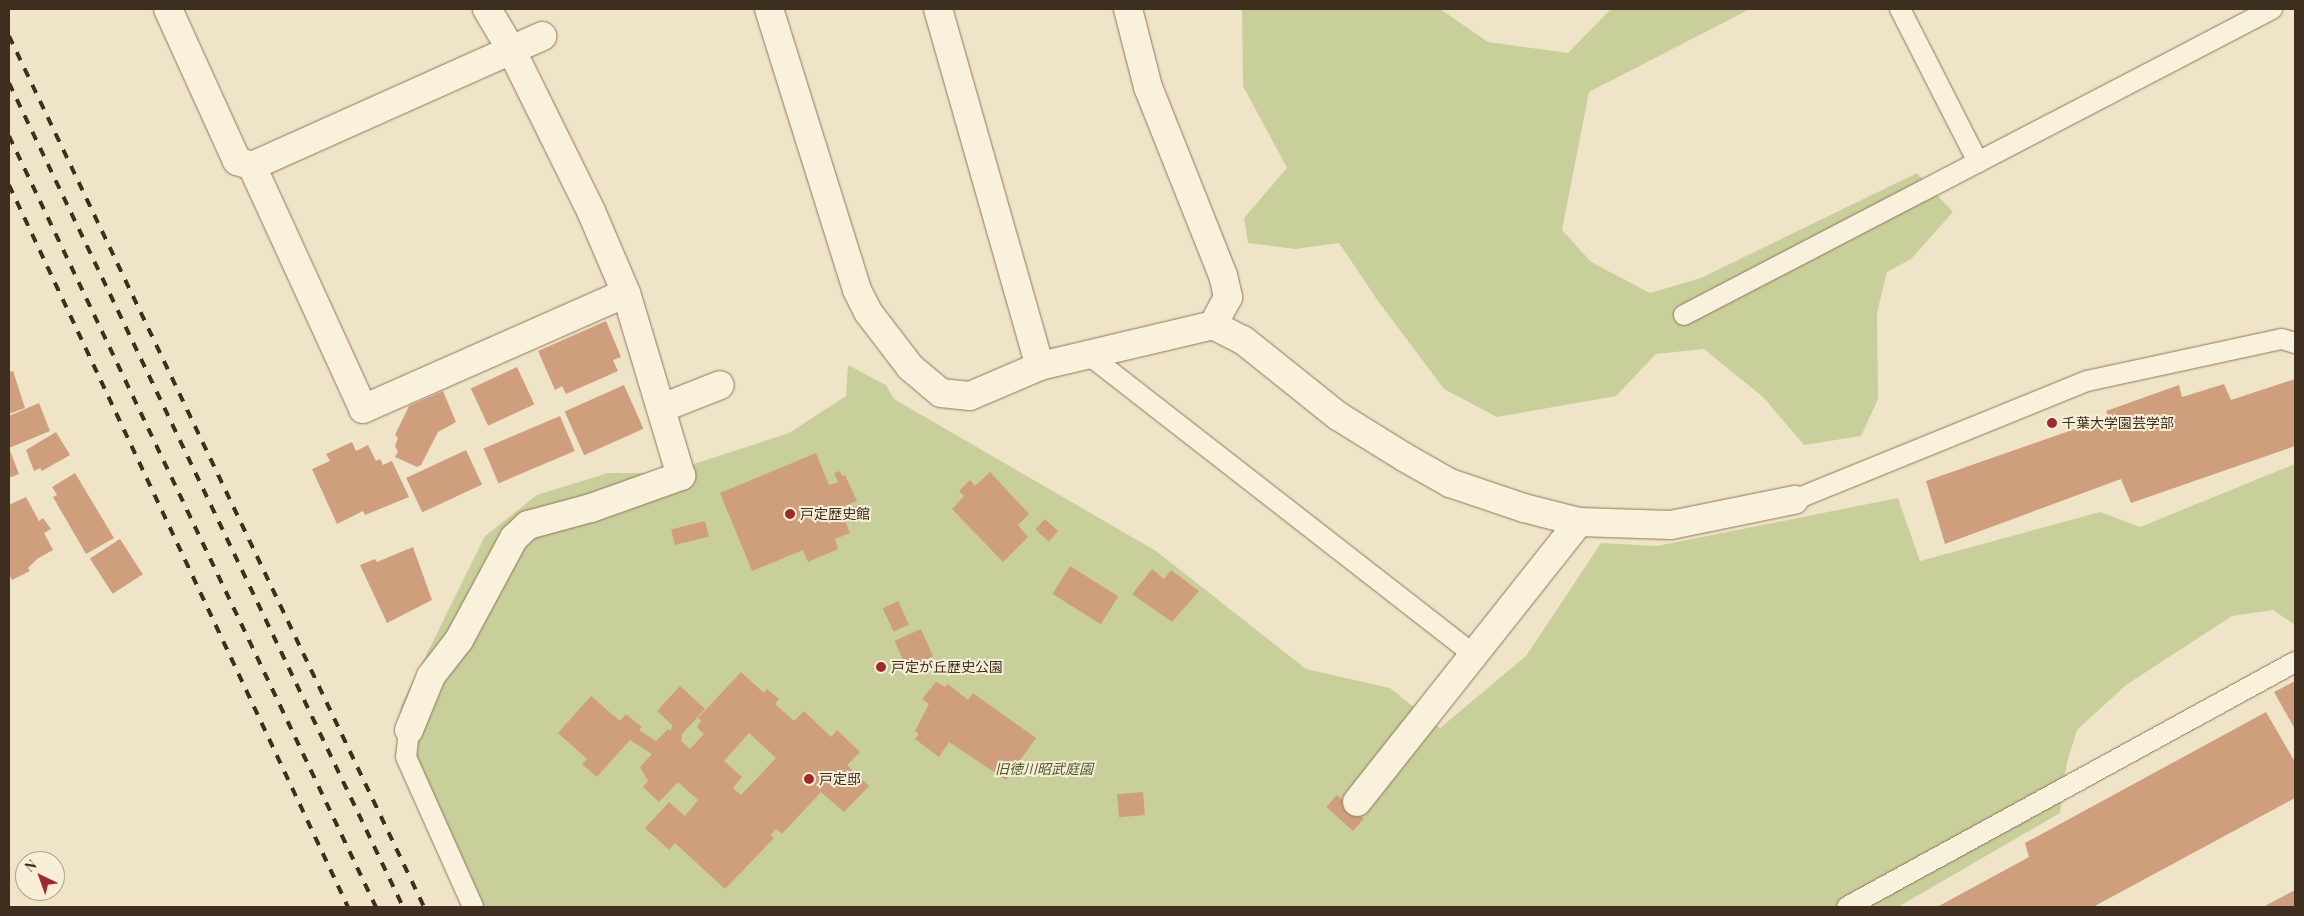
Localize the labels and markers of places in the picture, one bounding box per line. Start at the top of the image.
place label: 千葉大学園芸学部 [2062,415,2174,431]
marker: 千葉大学園芸学部 [2046,417,2058,429]
place label: 戸定歴史館 [800,506,870,522]
marker: 戸定歴史館 [784,508,796,520]
place label: 戸定が丘歴史公園 [891,659,1003,675]
marker: 戸定が丘歴史公園 [875,661,887,673]
place label: 戸定邸 [819,771,861,787]
marker: 戸定邸 [803,773,815,785]

